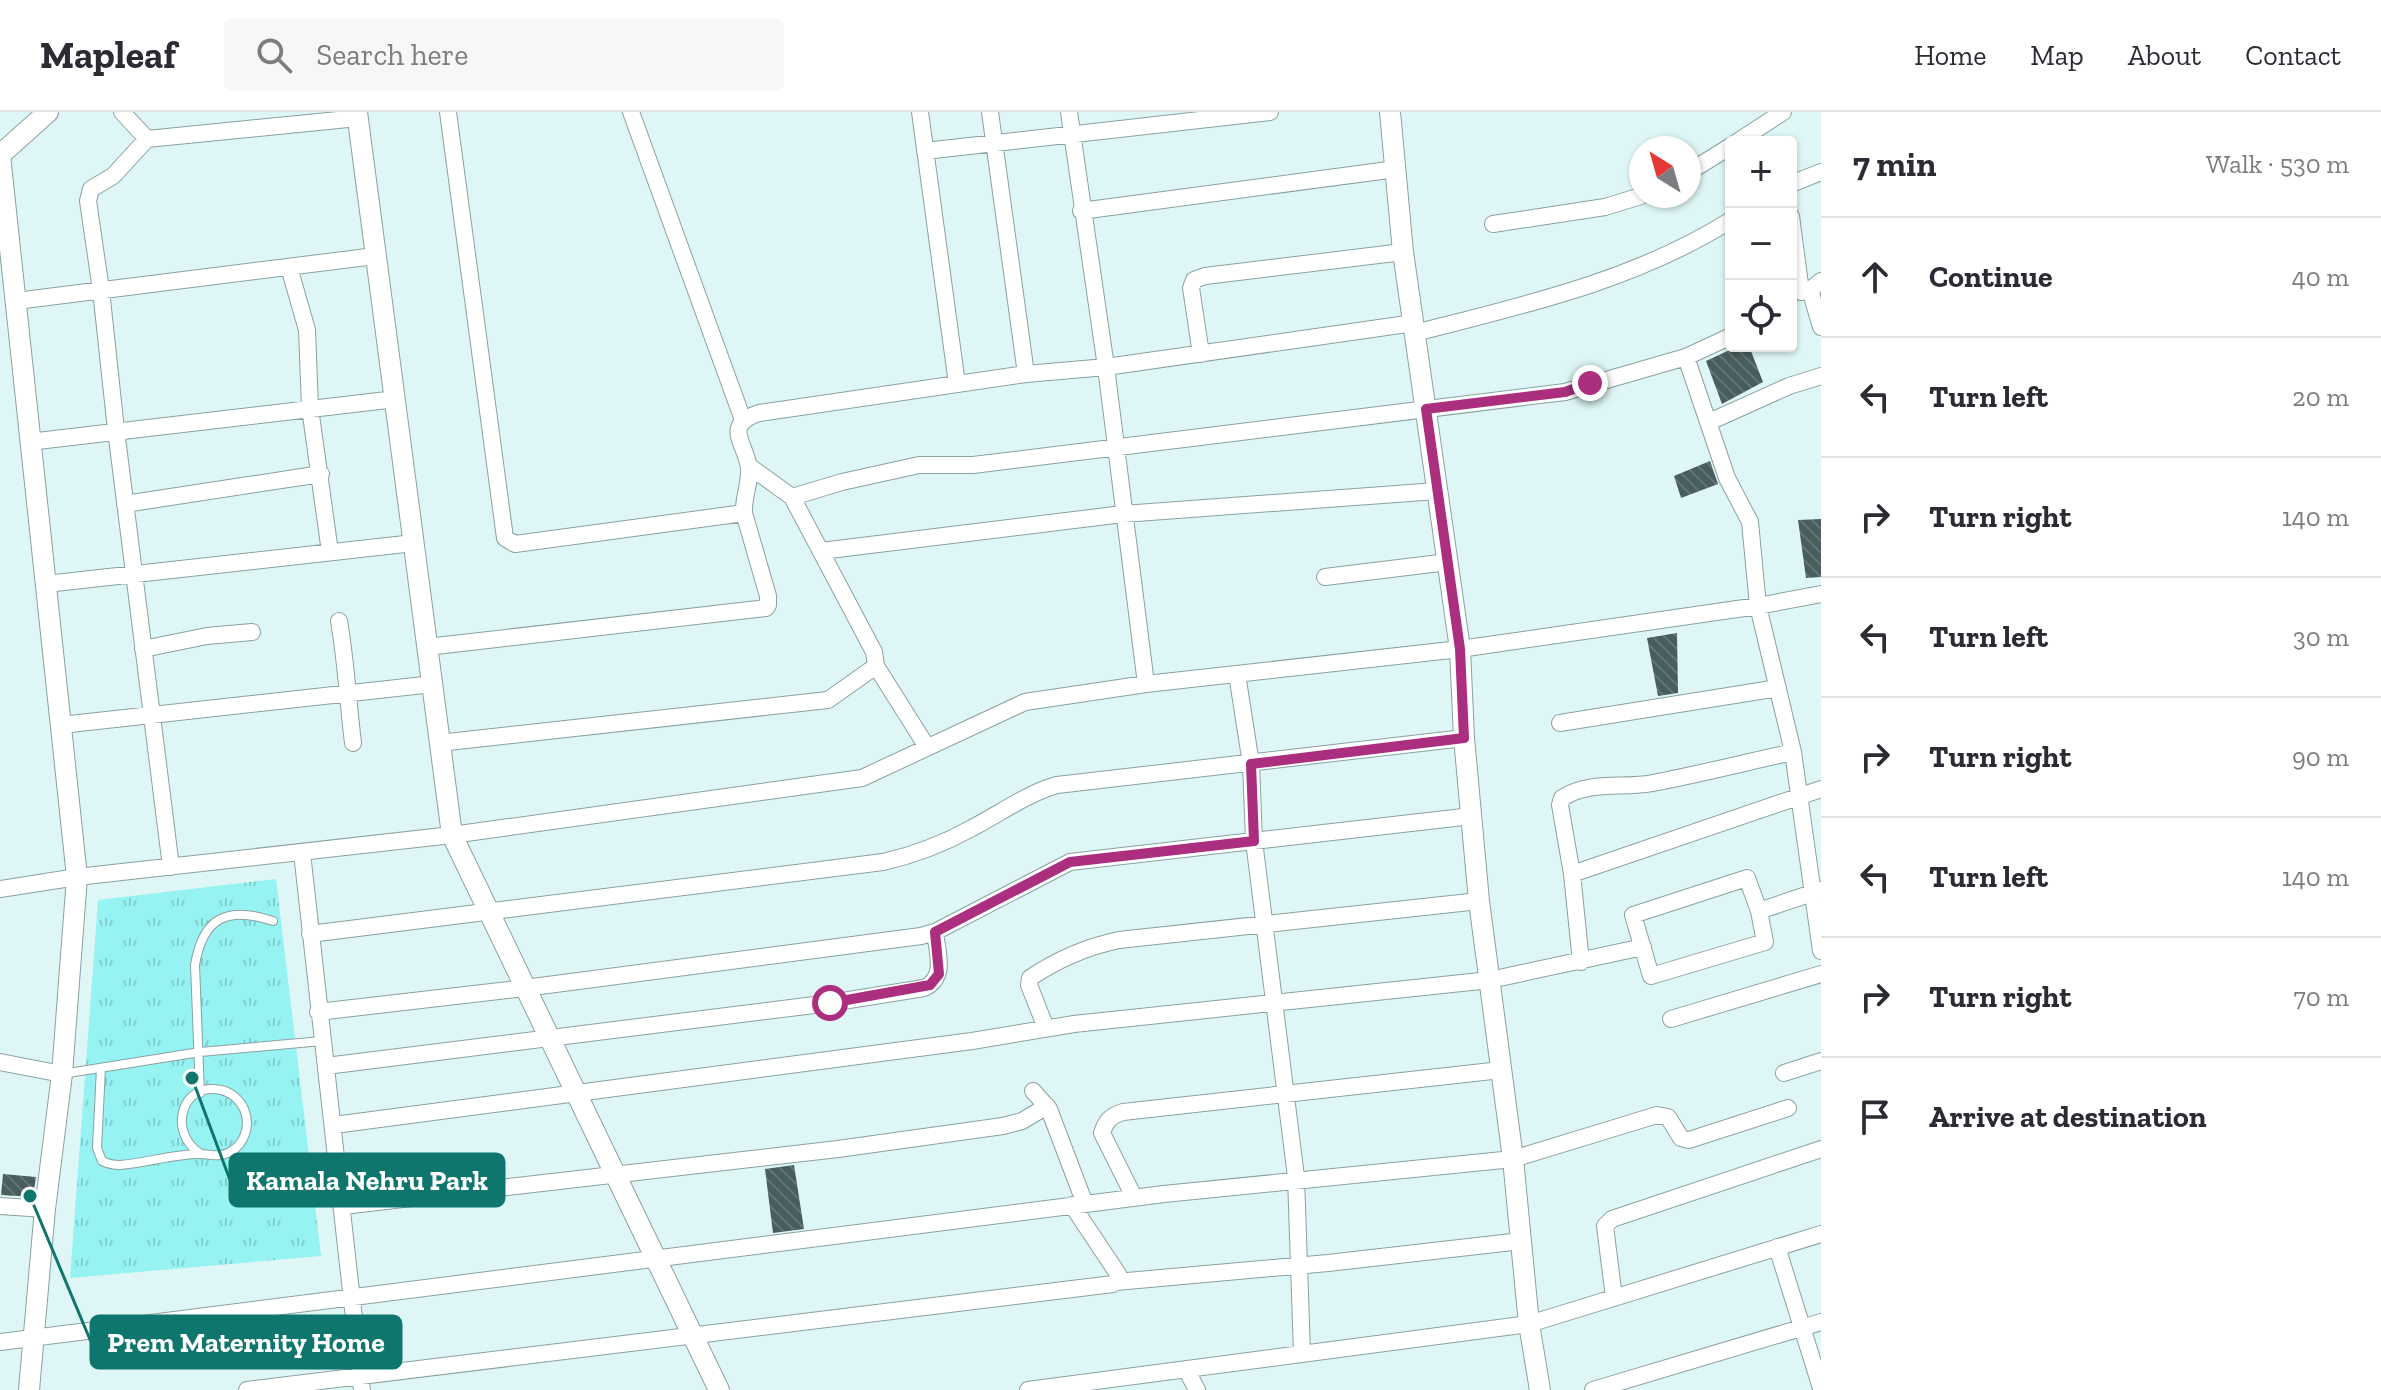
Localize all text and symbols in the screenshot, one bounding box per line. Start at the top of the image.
search box [224,19,784,91]
text: Mapleaf [40,32,176,78]
icon: search [252,33,296,77]
text: Search here [316,37,468,73]
text: Home [1914,39,1986,72]
text: Map [2030,39,2084,72]
text: About [2128,39,2201,72]
text: Contact [2245,39,2341,72]
north arrow [1629,136,1701,208]
map controls [1725,136,1797,352]
button: + [1725,136,1797,208]
text: 7 min [1853,144,1936,185]
text: Walk · 530 m [2206,148,2349,180]
button: − [1725,208,1797,280]
icon: ahead [1853,255,1897,299]
text: Continue [1929,259,2053,295]
text: 40 m [2292,261,2349,293]
button: locate [1725,280,1797,352]
route end [1572,365,1608,401]
icon: left [1853,375,1897,419]
text: Turn left [1929,379,2048,415]
text: 20 m [2292,381,2349,413]
icon: right [1853,495,1897,539]
text: Turn right [1929,499,2071,535]
text: 140 m [2282,501,2349,533]
icon: left [1853,615,1897,659]
text: Turn left [1929,619,2048,655]
text: 30 m [2293,621,2349,653]
icon: right [1853,735,1897,779]
text: Turn right [1929,739,2071,775]
text: 90 m [2292,741,2349,773]
icon: left [1853,855,1897,899]
text: Turn left [1929,859,2048,895]
text: 140 m [2282,861,2349,893]
icon: right [1853,975,1897,1019]
text: Turn right [1929,979,2071,1015]
text: 70 m [2293,981,2349,1013]
route start [812,985,848,1021]
icon: arrive [1853,1095,1897,1139]
text: Arrive at destination [1929,1099,2206,1135]
callout: Kamala Nehru Park [230,1154,504,1206]
text: Kamala Nehru Park [246,1164,488,1197]
callout: Prem Maternity Home [91,1316,401,1368]
text: Prem Maternity Home [107,1326,385,1359]

